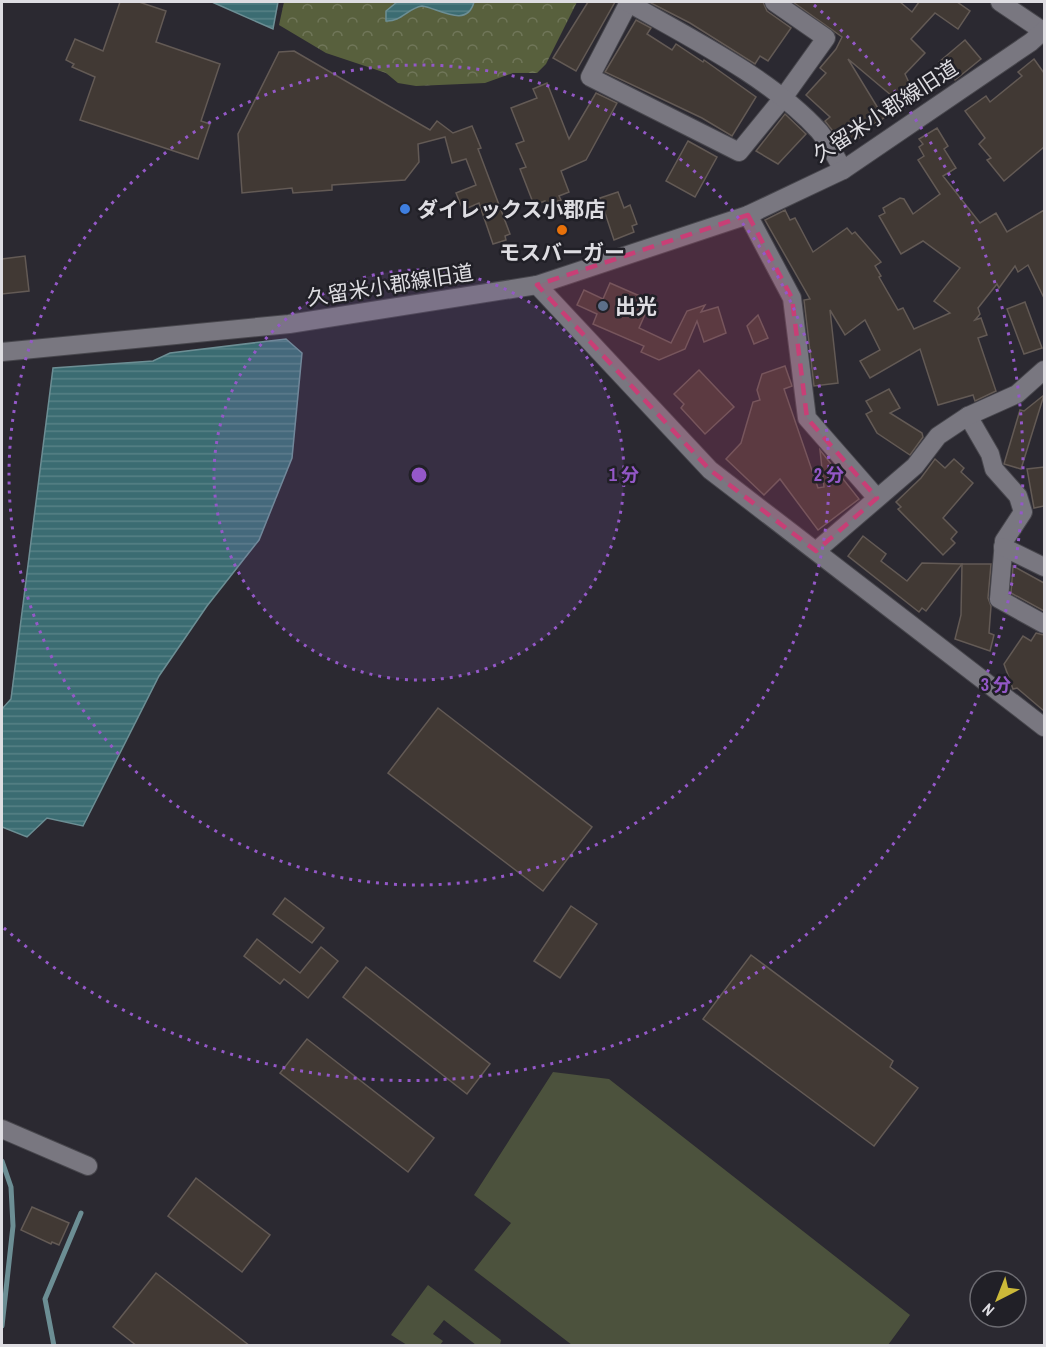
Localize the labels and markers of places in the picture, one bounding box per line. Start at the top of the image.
place label: ダイレックス小郡店 [417,195,605,224]
marker: ダイレックス小郡店 [398,202,412,216]
marker: モスバーガー [555,223,569,237]
place label: モスバーガー [499,238,625,267]
place label: 出光 [615,292,657,321]
marker: 出光 [596,299,610,313]
centre of rings [409,465,429,485]

